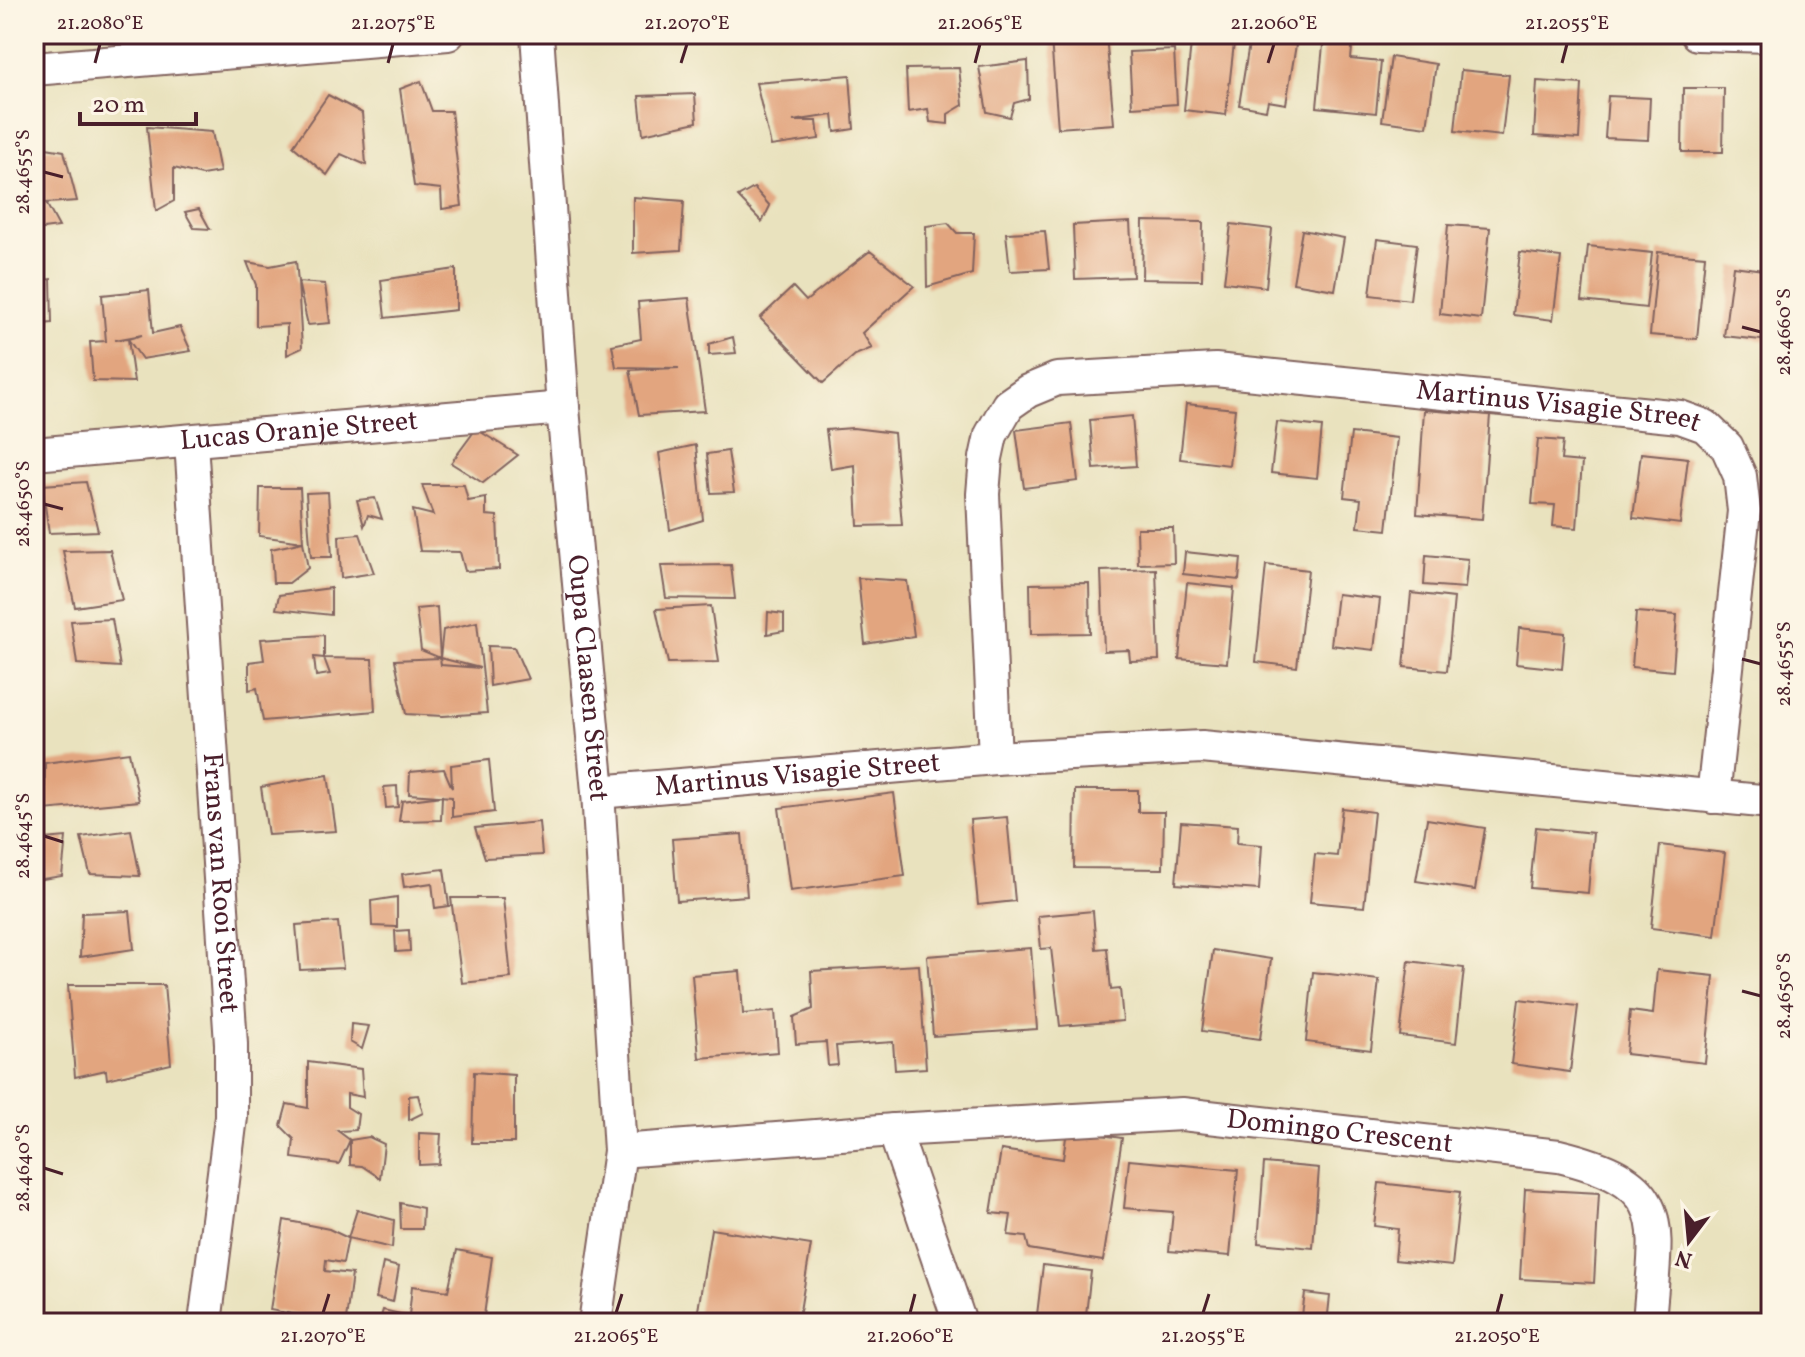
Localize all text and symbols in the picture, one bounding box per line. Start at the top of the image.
text: 21.2080°E [56,10,144,38]
text: 21.2075°E [351,10,435,38]
text: 21.2070°E [644,10,730,38]
text: 21.2065°E [937,10,1023,38]
text: 21.2060°E [1230,10,1318,38]
text: 21.2055°E [1525,10,1609,38]
scale bar [80,76,196,126]
text: 20 m [92,89,145,123]
text: 28.4655°S [10,129,38,215]
text: 28.4660°S [1771,288,1799,376]
street label: Martinus Visagie Street [1414,371,1707,443]
street label: Lucas Oranje Street [178,401,420,461]
text: 28.4650°S [10,460,38,548]
street label: Oupa Claasen Street [557,553,618,802]
text: 28.4655°S [1771,621,1799,707]
street label: Martinus Visagie Street [653,743,942,807]
street label: Frans van Rooi Street [192,752,248,1015]
text: 28.4645°S [10,793,38,879]
text: 28.4650°S [1771,952,1799,1040]
street label: Domingo Crescent [1224,1100,1455,1164]
text: 28.4640°S [10,1124,38,1212]
north arrow [1649,1201,1729,1281]
text: N [1672,1241,1696,1275]
text: 21.2070°E [280,1323,366,1351]
text: 21.2065°E [573,1323,659,1351]
text: 21.2060°E [866,1323,954,1351]
text: 21.2055°E [1161,1323,1245,1351]
text: 21.2050°E [1454,1323,1540,1351]

